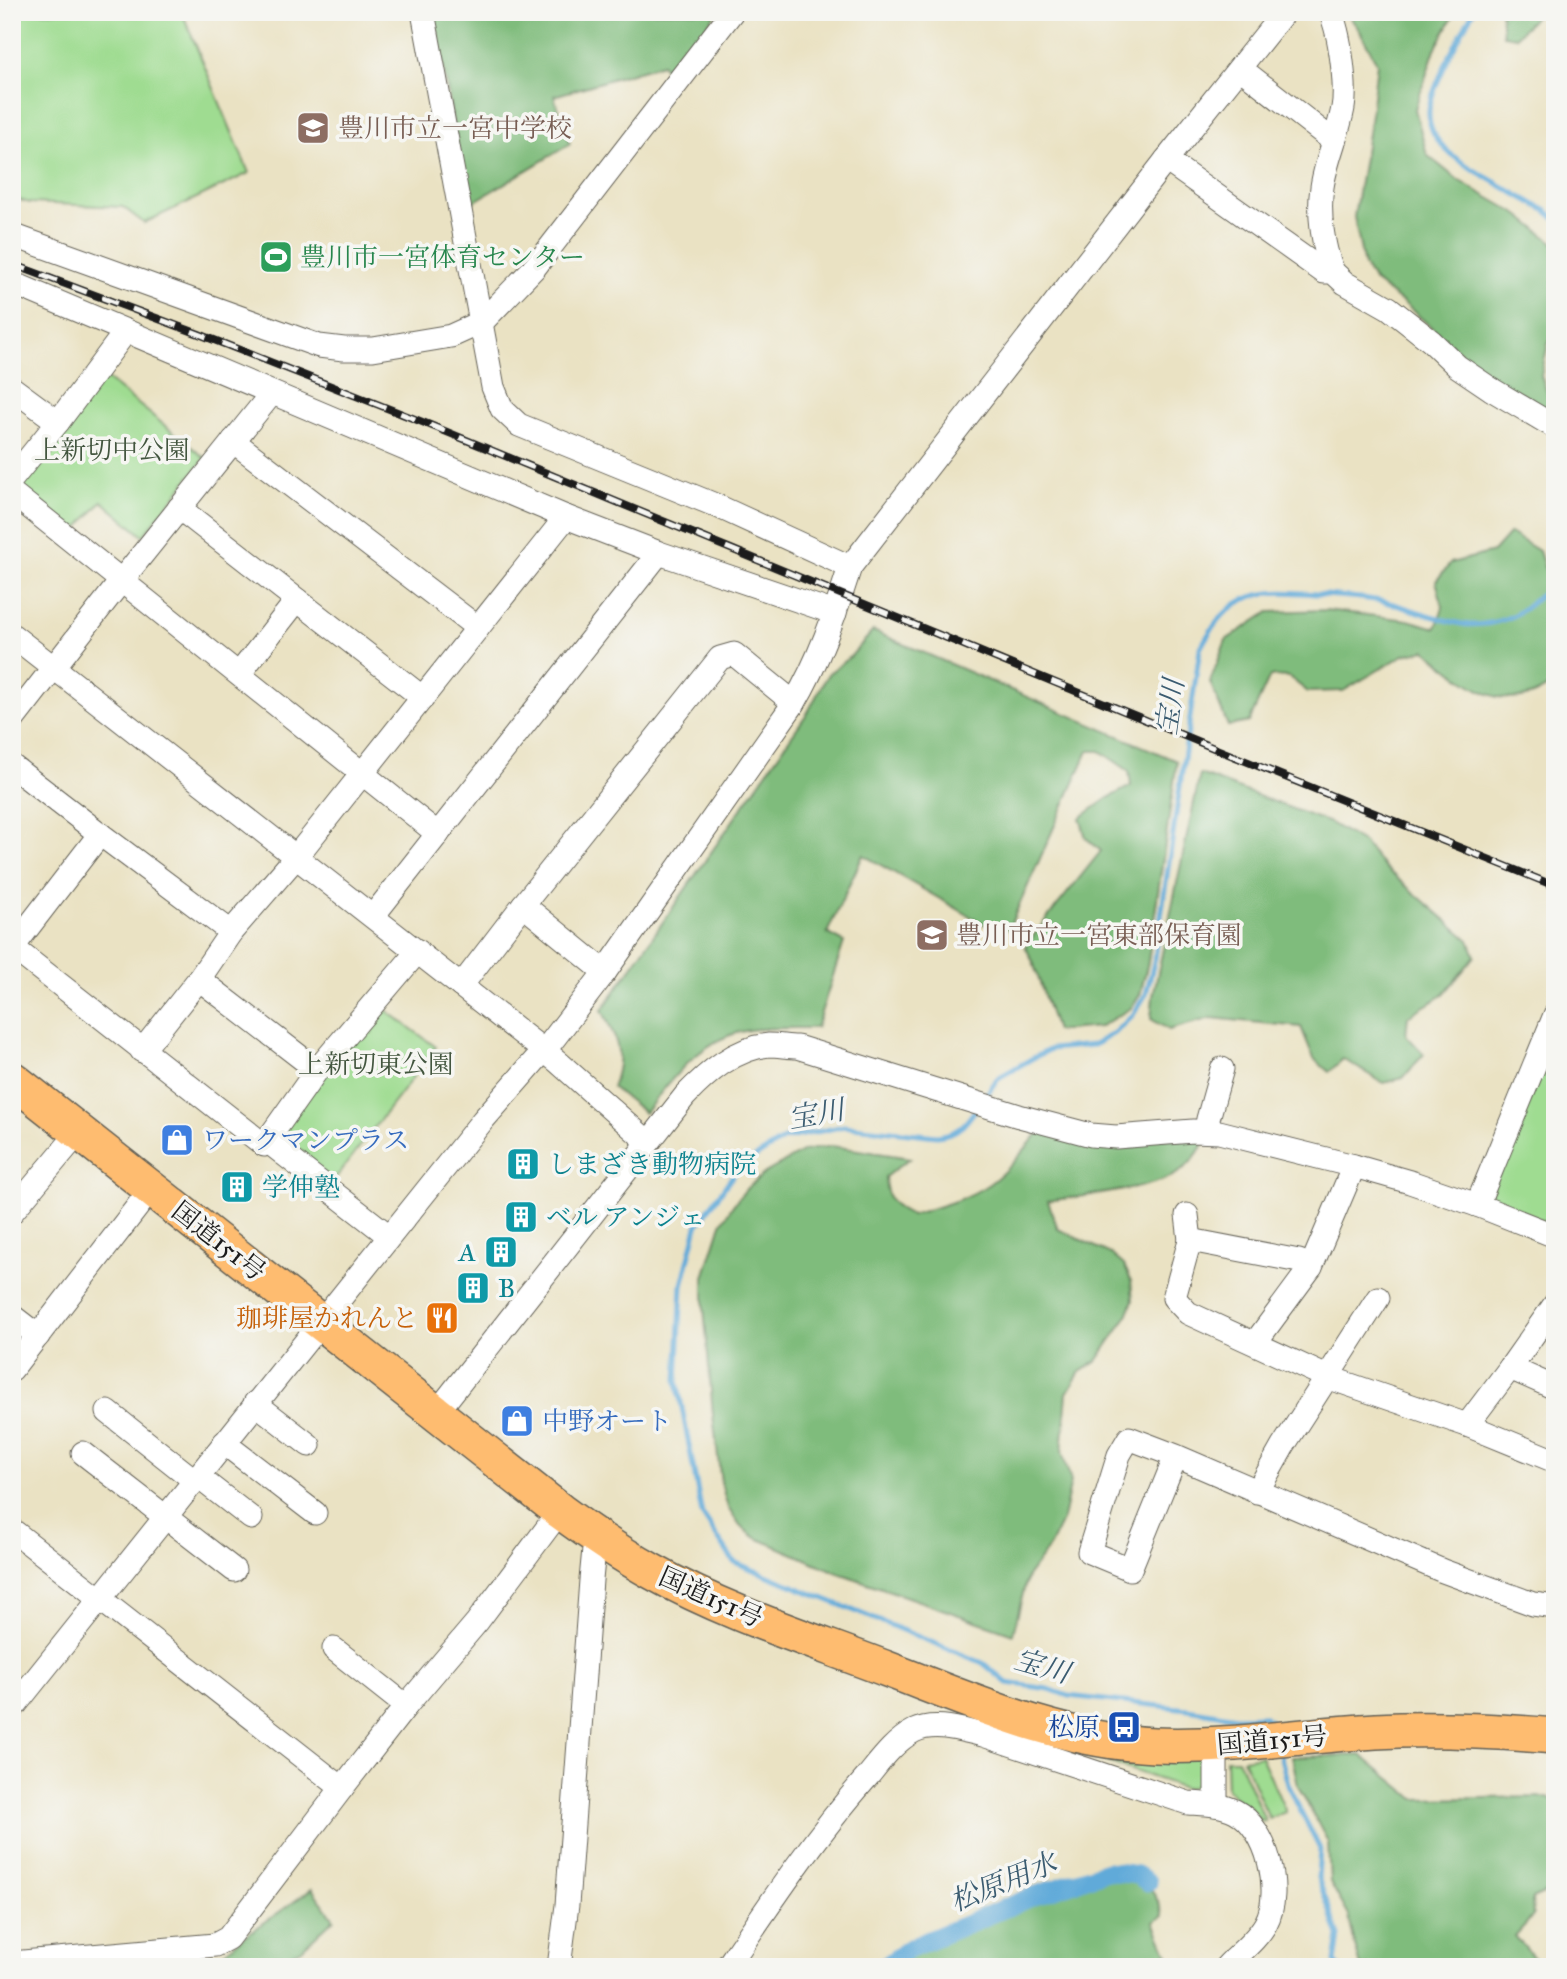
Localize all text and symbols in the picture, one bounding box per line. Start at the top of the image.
school or university icon: 豊川市立一宮中学校 [294,109,332,147]
place label: 豊川市立一宮中学校 [338,112,572,144]
sports icon: 豊川市一宮体育センター [257,238,295,276]
place label: 豊川市一宮体育センター [300,241,585,273]
park label: 上新切中公園 [34,434,190,466]
water label: 宝川 [1149,674,1192,737]
school or university icon: 豊川市立一宮東部保育園 [913,916,951,954]
place label: 豊川市立一宮東部保育園 [956,919,1242,951]
park label: 上新切東公園 [298,1048,454,1080]
water label: 宝川 [785,1091,850,1136]
shop icon: ワークマンプラス [158,1121,196,1159]
place label: ワークマンプラス [202,1124,409,1156]
building icon: しまざき動物病院 [504,1145,542,1183]
place label: しまざき動物病院 [548,1148,756,1180]
building icon: 学伸塾 [218,1168,256,1206]
place label: 学伸塾 [262,1171,340,1203]
street label: 国道151号 [166,1194,272,1288]
building icon: ベル アンジェ [502,1198,540,1236]
place label: ベル アンジェ [546,1201,705,1233]
building icon: A [482,1233,520,1271]
place label: A [457,1236,476,1268]
building icon: B [454,1269,492,1307]
place label: B [498,1272,515,1304]
restaurant icon: 珈琲屋かれんと [423,1299,461,1337]
place label: 珈琲屋かれんと [236,1302,418,1334]
shop icon: 中野オート [498,1402,536,1440]
place label: 中野オート [542,1405,672,1437]
street label: 国道151号 [654,1560,768,1634]
water label: 宝川 [1010,1641,1077,1691]
bus stop icon: 松原 [1105,1708,1143,1746]
place label: 松原 [1048,1711,1100,1743]
street label: 国道151号 [1216,1719,1328,1761]
water label: 松原用水 [945,1844,1064,1919]

